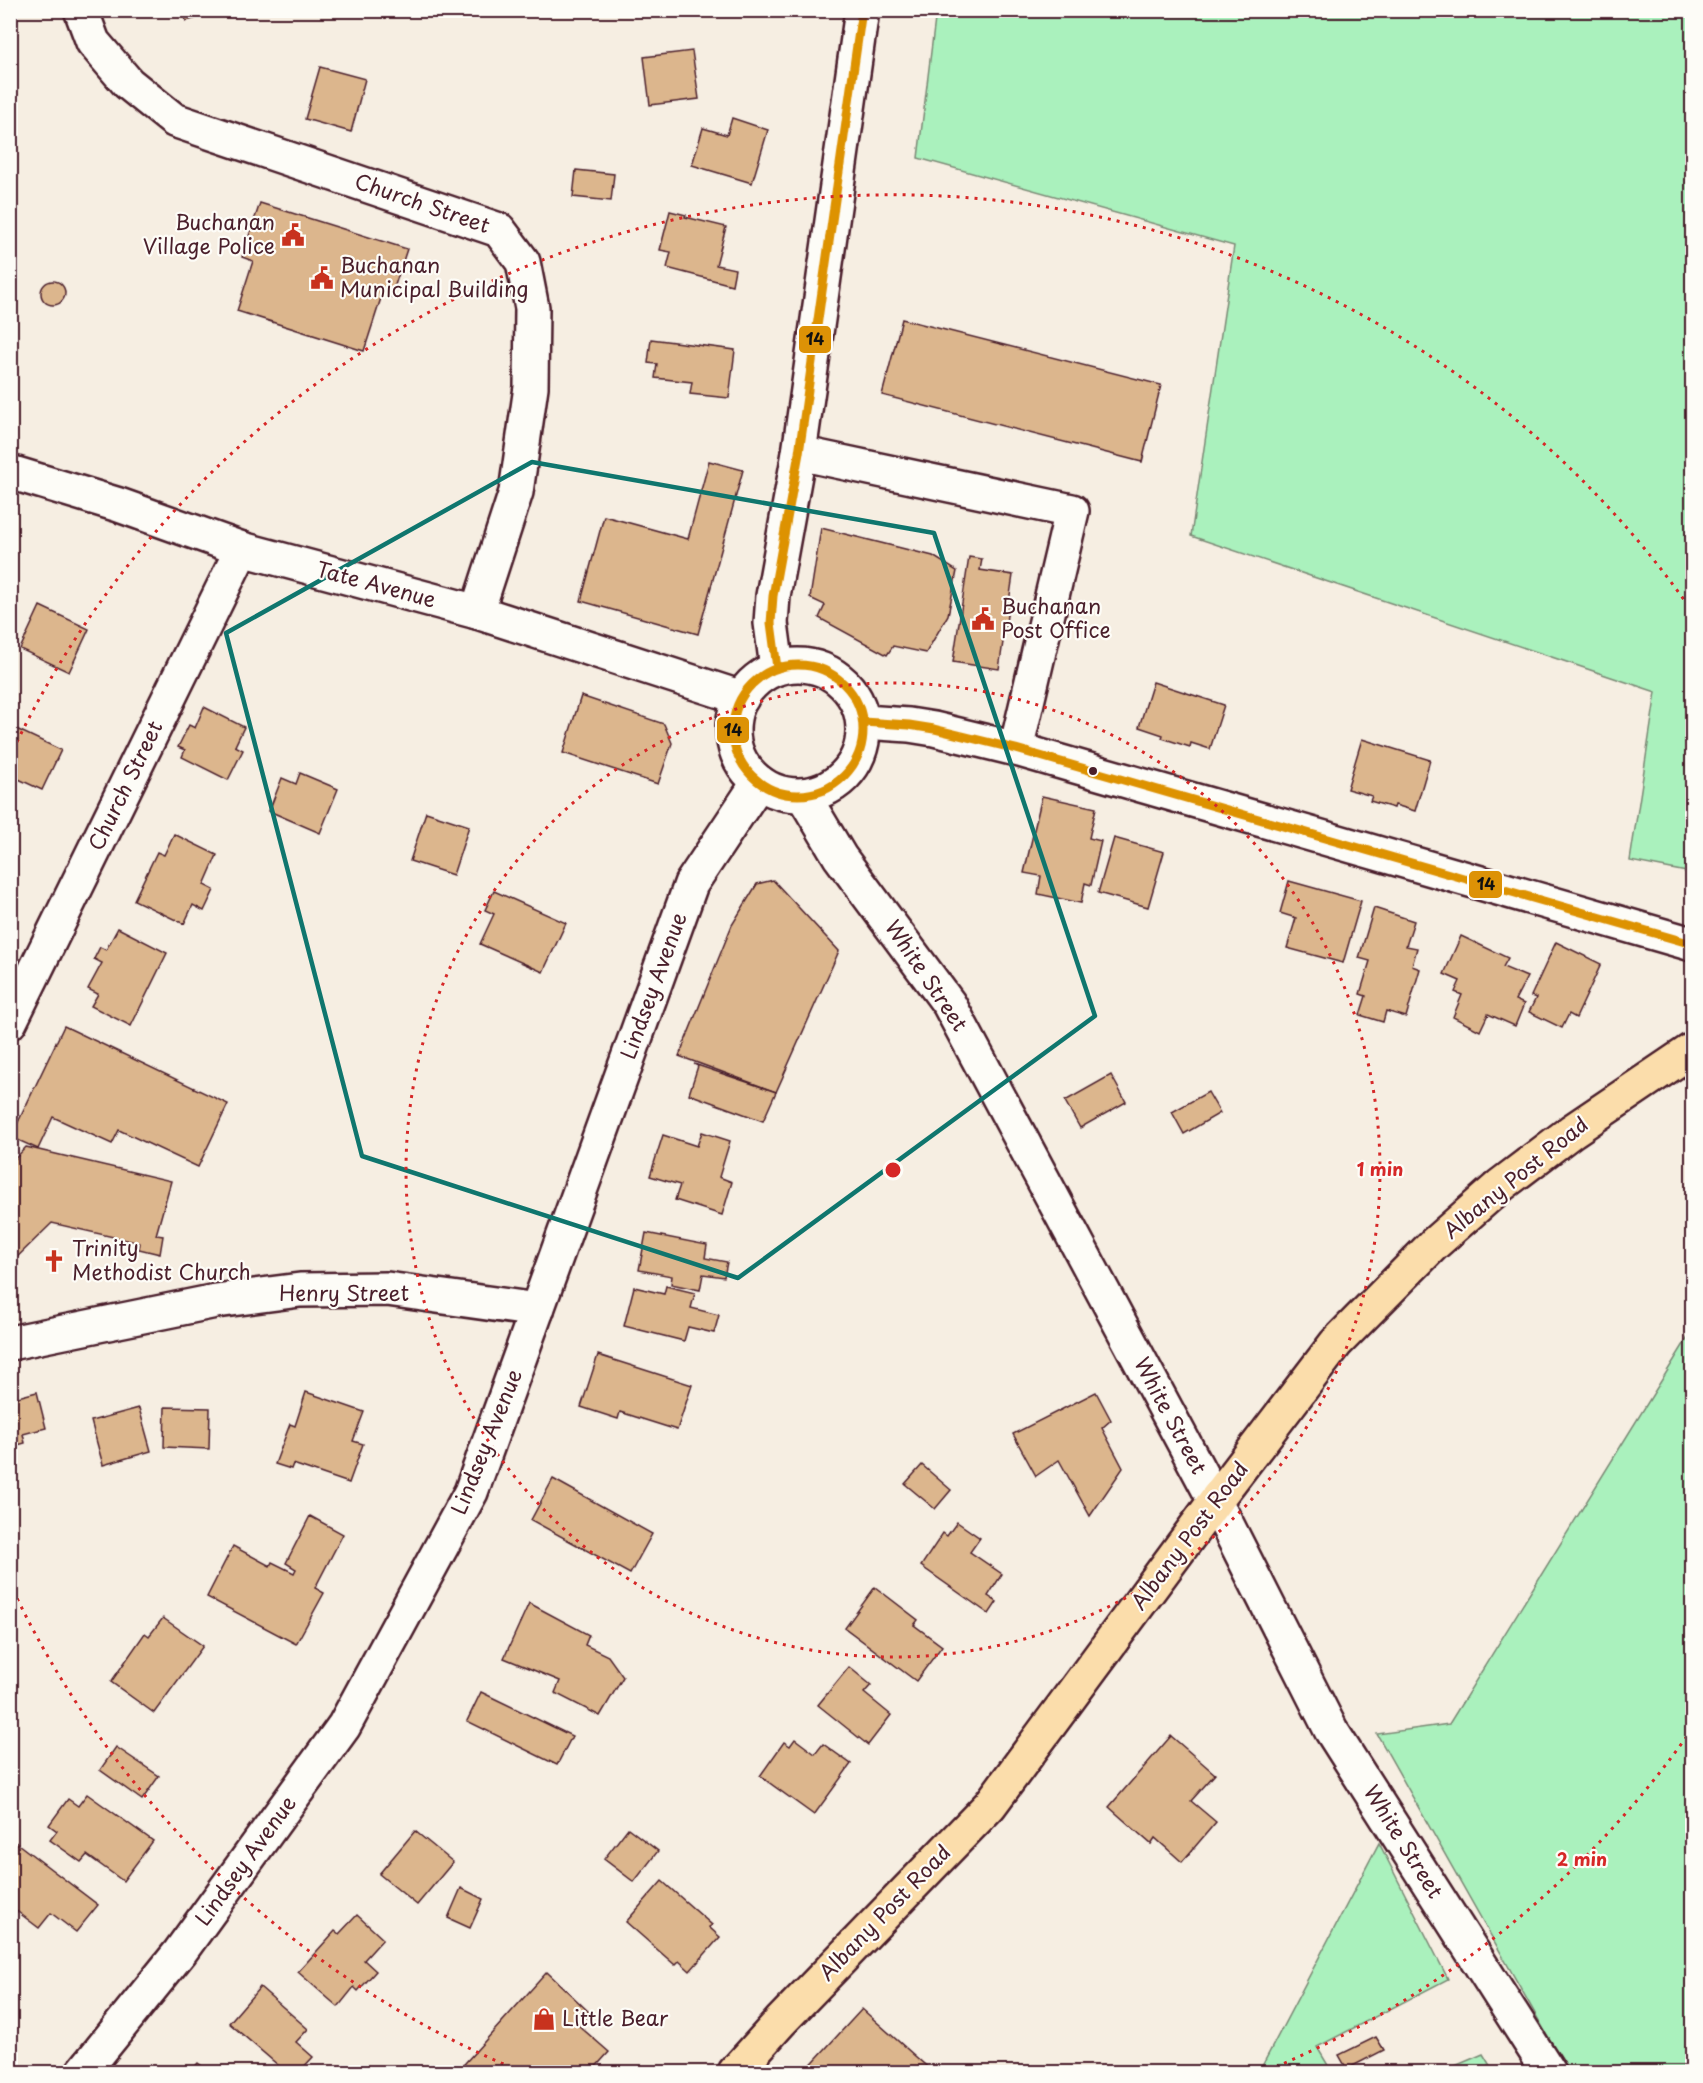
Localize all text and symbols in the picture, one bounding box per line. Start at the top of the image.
street label: Church Street [351,164,495,240]
place label: Buchanan Village Police [143,205,275,261]
public building icon: Buchanan Village Police [280,222,306,248]
place label: Buchanan Municipal Building [340,248,529,304]
public building icon: Buchanan Municipal Building [309,265,335,291]
line badge: 14 [798,325,832,354]
text: 14 [806,326,824,350]
street label: Tate Avenue [313,552,440,614]
place label: Buchanan Post Office [1001,589,1111,645]
public building icon: Buchanan Post Office [970,606,996,632]
street label: Church Street [79,715,170,856]
line badge: 14 [716,716,750,744]
text: 14 [724,717,742,741]
unlabelled marker [1087,765,1099,777]
line badge: 14 [1468,870,1503,899]
text: 14 [1477,871,1495,895]
street label: Lindsey Avenue [611,907,694,1063]
street label: White Street [878,913,977,1037]
street label: Albany Post Road [1435,1108,1594,1245]
text: 1 min [1357,1155,1403,1182]
centre of rings [883,1160,903,1180]
place label: Trinity Methodist Church [72,1231,251,1287]
church icon: Trinity Methodist Church [41,1248,67,1274]
street label: Henry Street [279,1276,409,1308]
street label: White Street [1127,1351,1216,1479]
street label: Lindsey Avenue [441,1364,529,1519]
street label: Albany Post Road [1122,1454,1255,1616]
street label: White Street [1357,1778,1452,1904]
street label: Lindsey Avenue [186,1788,303,1932]
street label: Albany Post Road [810,1836,957,1987]
text: 2 min [1557,1845,1607,1872]
place label: Little Bear [562,2001,669,2033]
shop icon: Little Bear [531,2006,557,2032]

